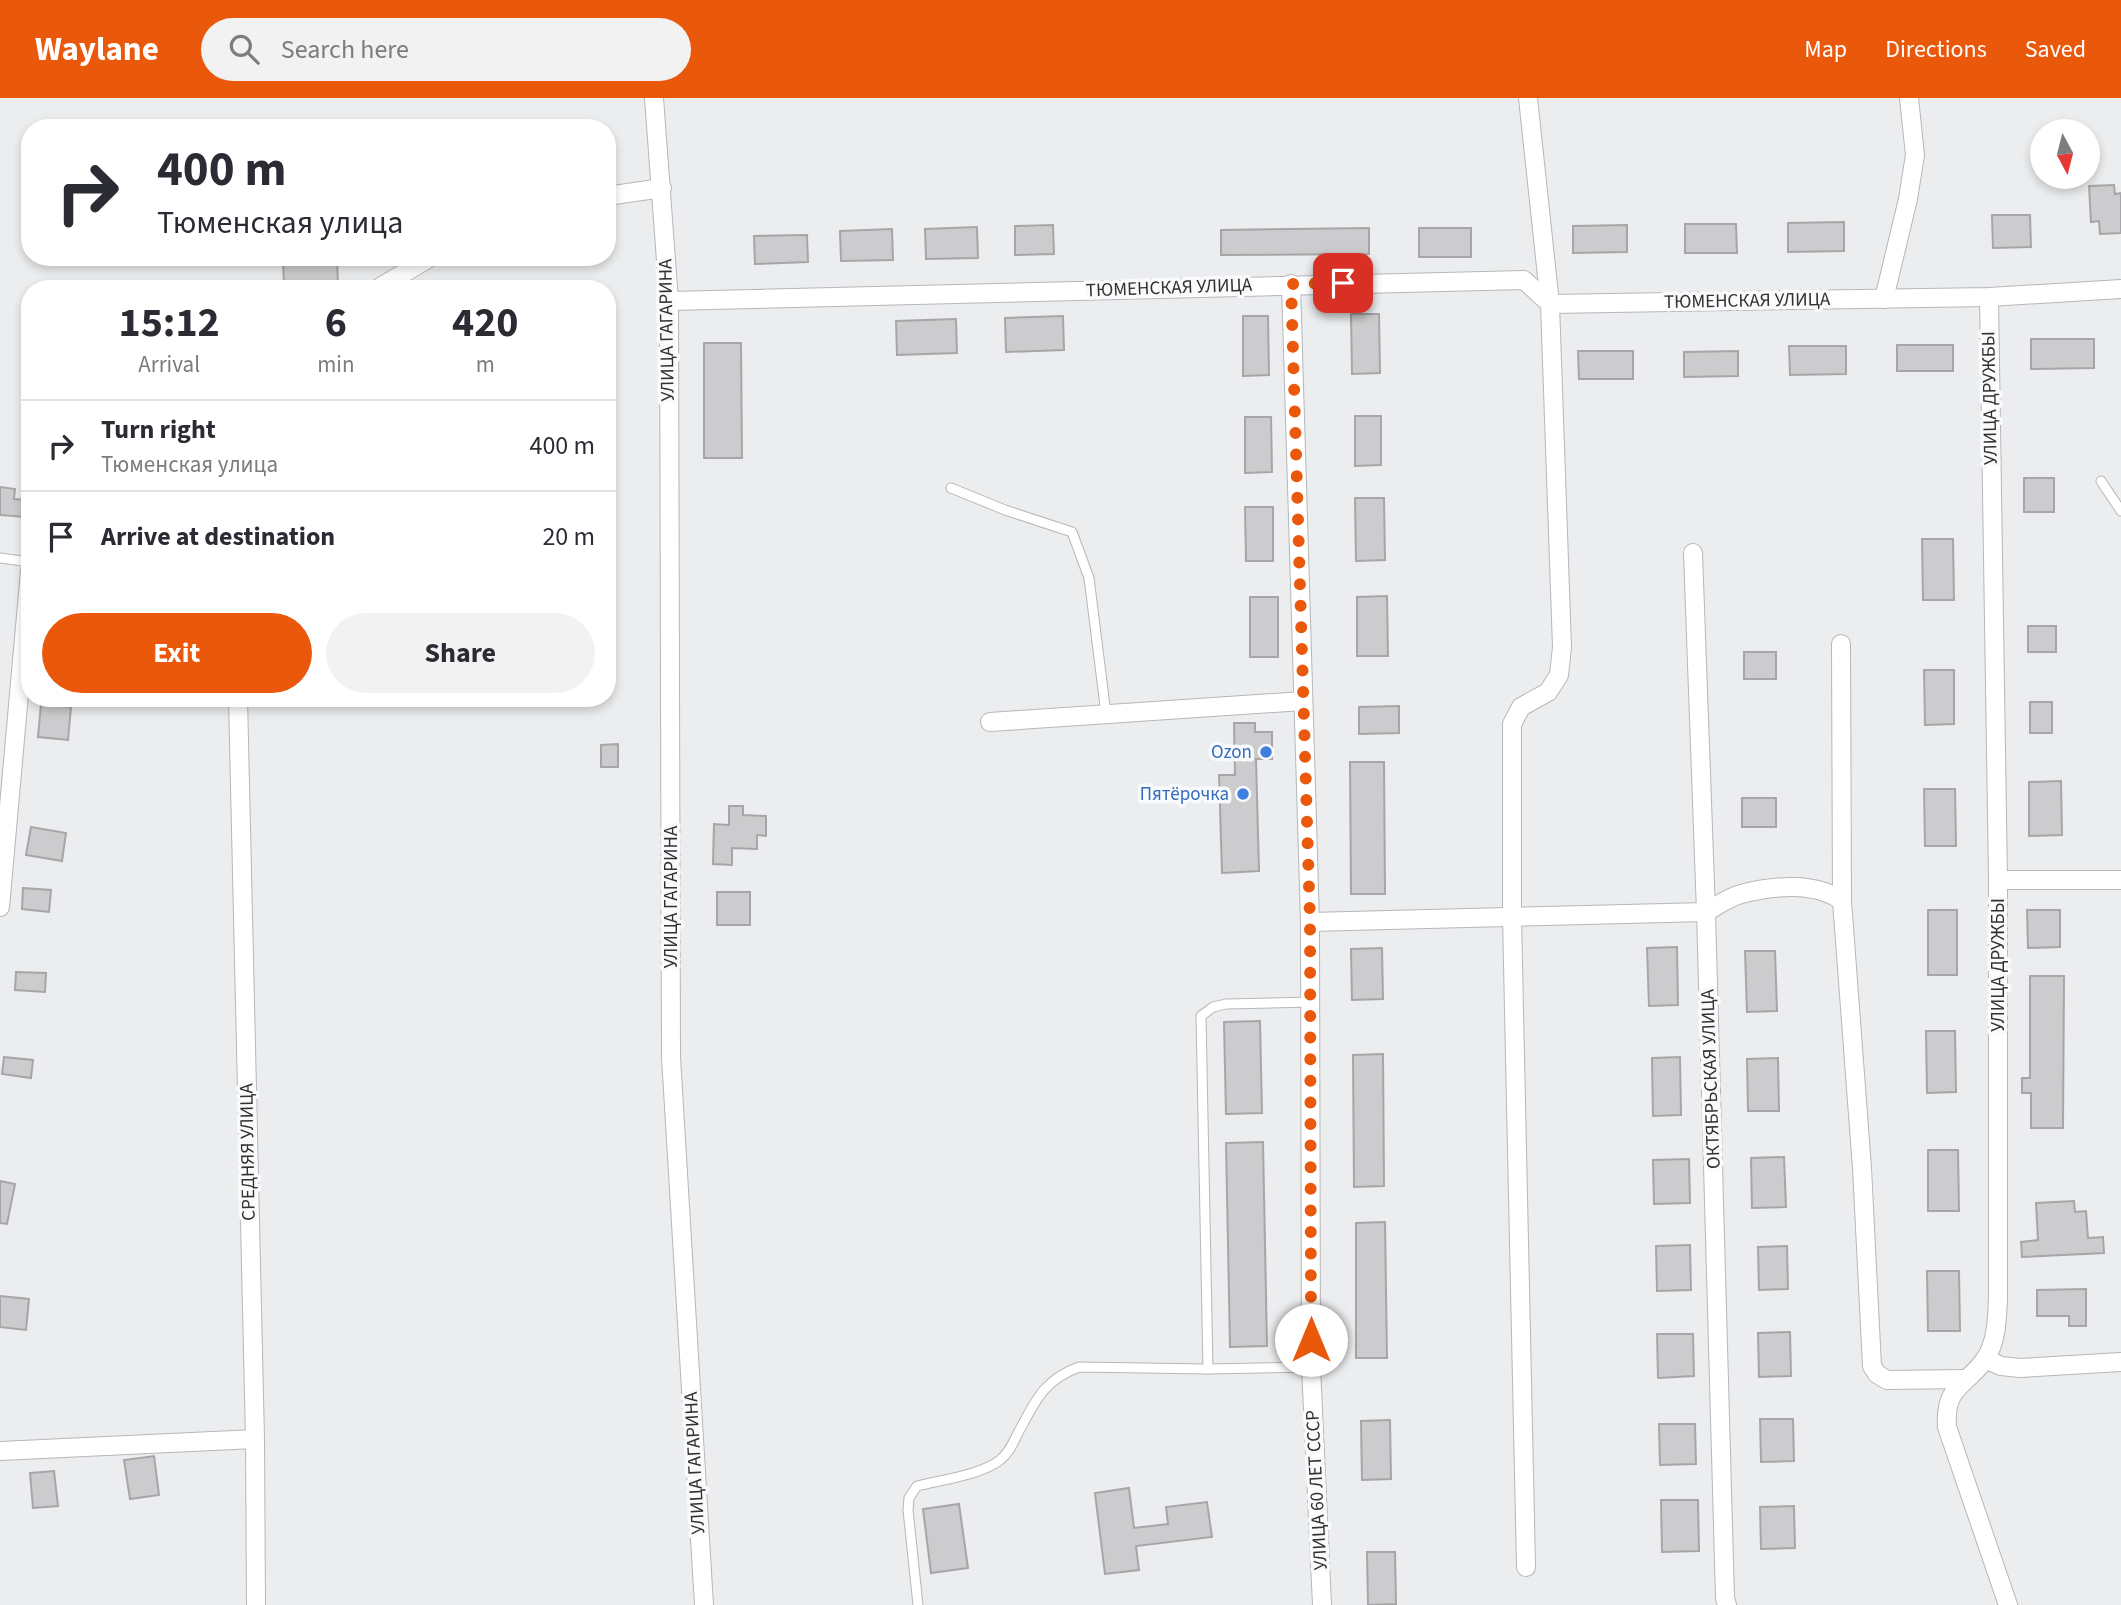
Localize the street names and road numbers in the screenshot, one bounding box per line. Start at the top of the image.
street label: УЛИЦА ГАГАРИНА [652,258,682,402]
street label: ТЮМЕНСКАЯ УЛИЦА [1085,272,1253,304]
street label: ТЮМЕНСКАЯ УЛИЦА [1664,286,1831,316]
street label: УЛИЦА ДРУЖБЫ [1975,331,2005,465]
street label: УЛИЦА ГАГАРИНА [658,825,685,968]
street label: УЛИЦА ДРУЖБЫ [1985,898,2012,1032]
street label: ОКТЯБРЬСКАЯ УЛИЦА [1694,988,1728,1169]
street label: СРЕДНЯЯ УЛИЦА [233,1082,263,1221]
street label: УЛИЦА ГАГАРИНА [678,1390,712,1535]
street label: УЛИЦА 60 ЛЕТ СССР [1299,1409,1335,1571]

